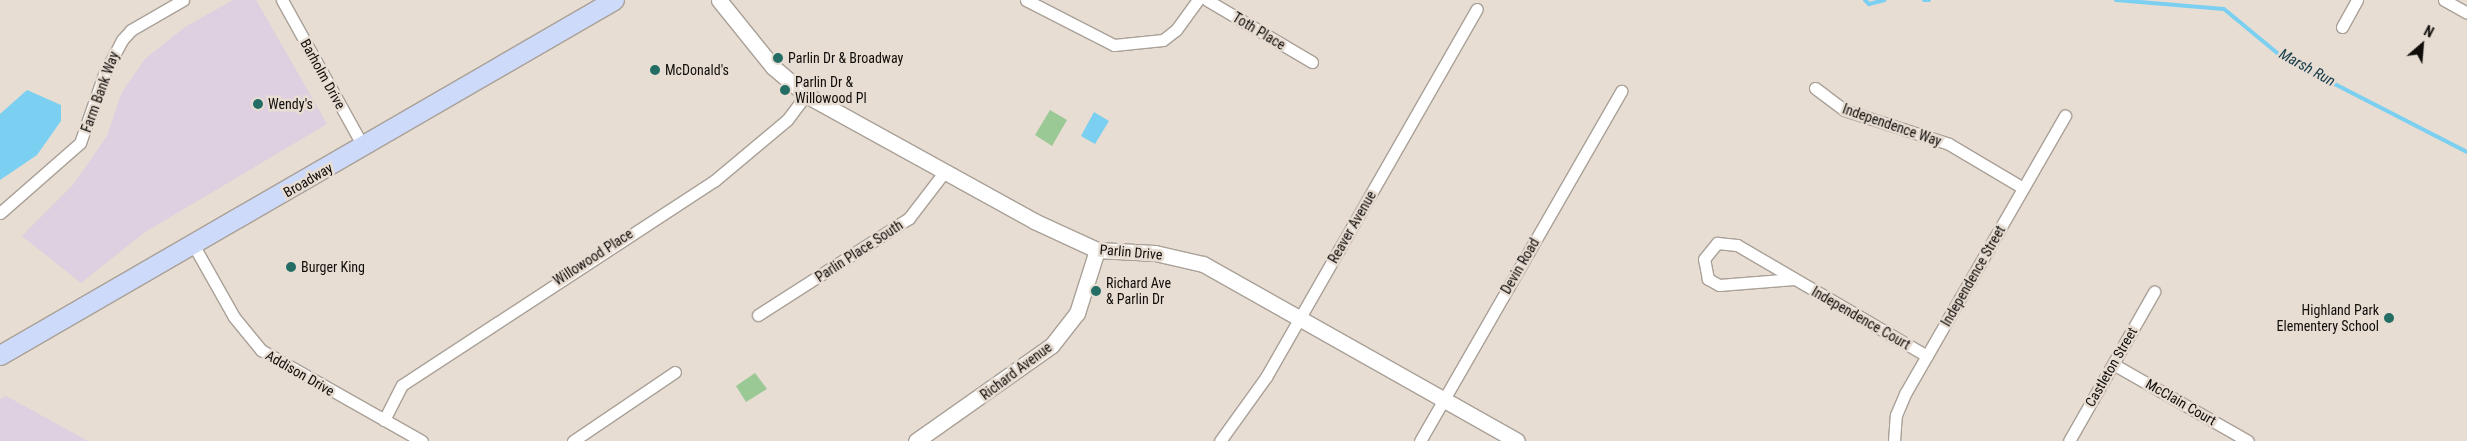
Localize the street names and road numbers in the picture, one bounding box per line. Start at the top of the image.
street label: Toth Place [1230,9,1288,53]
street label: Barholm Drive [297,36,349,112]
street label: Farm Bank Way [78,49,122,135]
street label: Independence Way [1840,100,1944,150]
street label: Broadway [280,159,336,201]
street label: Reaver Avenue [1325,188,1379,266]
street label: Parlin Place South [812,216,906,286]
street label: Independence Street [1937,223,2009,329]
street label: Willowood Place [550,225,636,289]
street label: Devin Road [1497,235,1543,297]
street label: Parlin Drive [1099,241,1163,263]
street label: Independence Court [1809,283,1913,353]
street label: Castleton Street [2082,324,2140,410]
street label: Richard Avenue [977,339,1055,403]
street label: Addison Drive [263,347,337,399]
street label: McClain Court [2143,375,2219,429]

